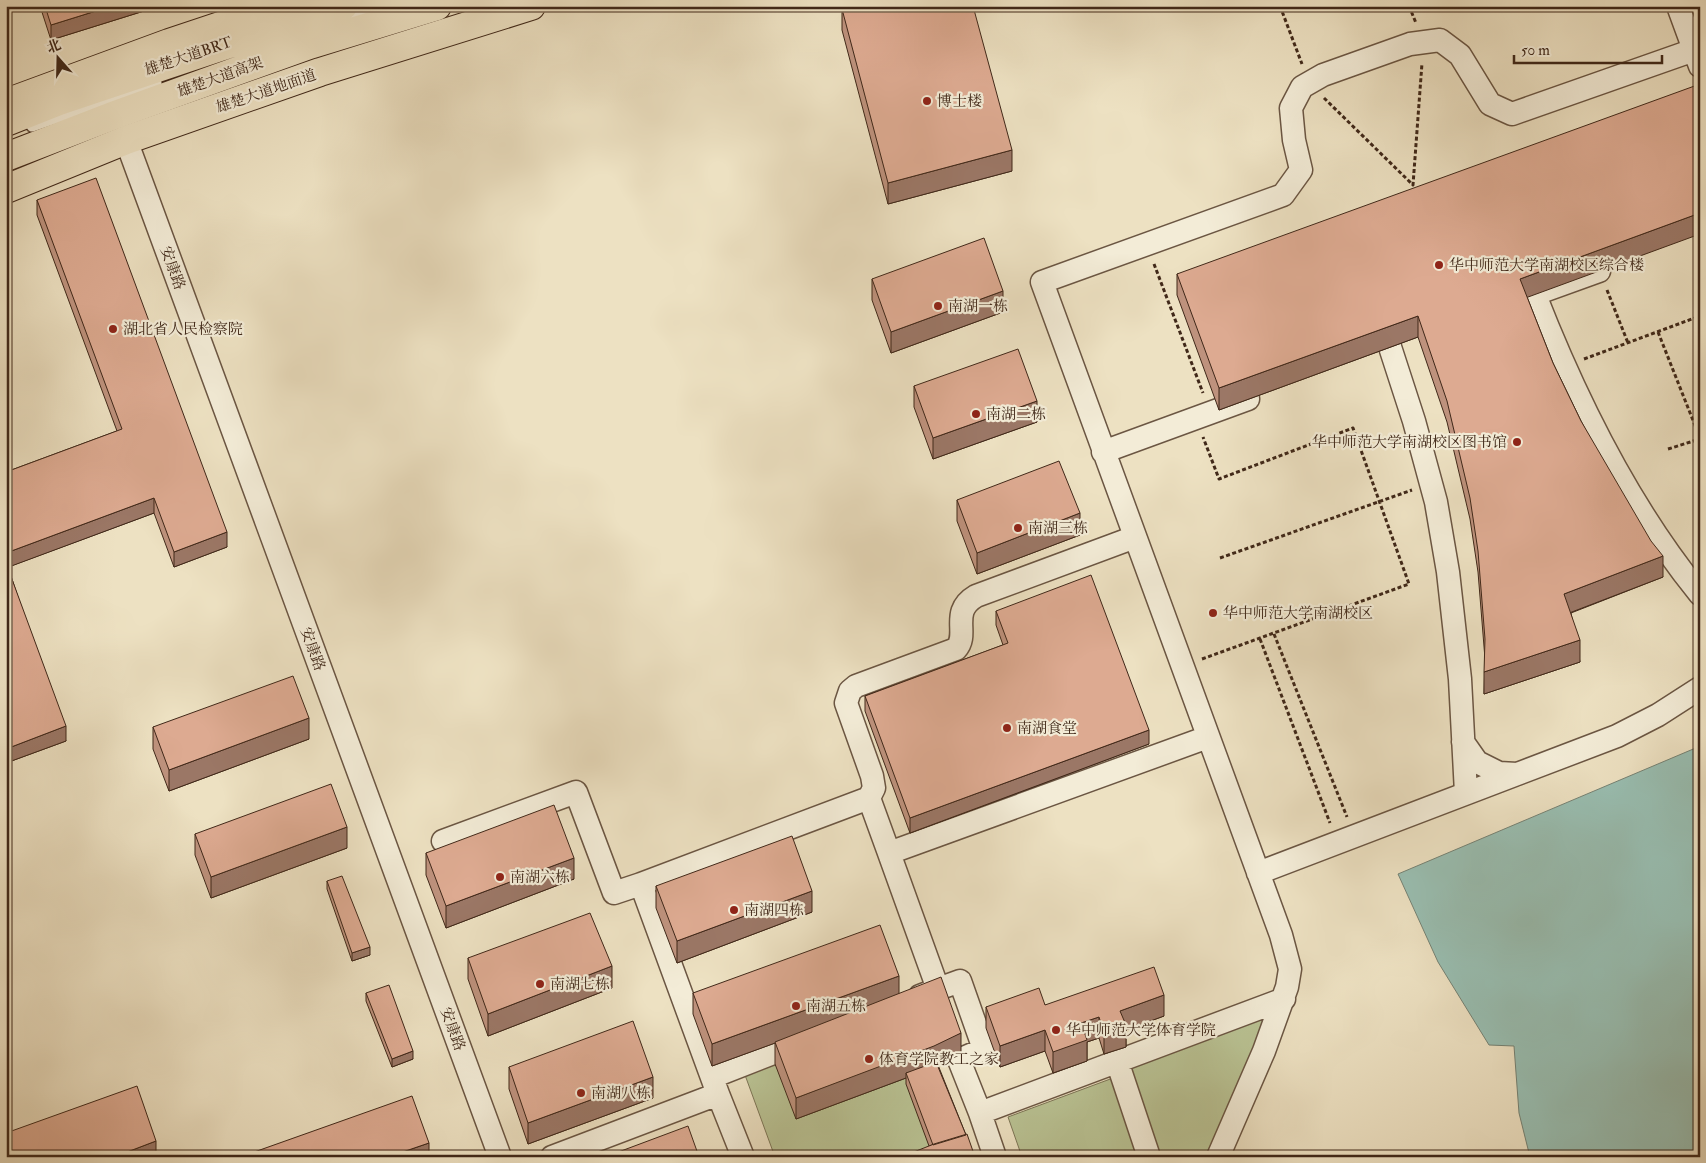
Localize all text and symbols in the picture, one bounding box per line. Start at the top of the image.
north arrow [32,32,82,82]
scale bar [1514,32,1661,64]
street label: 雄楚大道BRT [142,33,234,80]
text: 北 [44,36,63,57]
text: 50 m [1521,41,1550,60]
street label: 雄楚大道高架 [175,53,266,102]
street label: 雄楚大道地面道 [213,65,319,118]
place label: 博士楼 [937,92,982,111]
marker: 博士楼 [921,95,933,107]
street label: 安康路 [156,244,189,293]
place label: 华中师范大学南湖校区综合楼 [1449,256,1644,275]
marker: 华中师范大学南湖校区综合楼 [1433,259,1445,271]
place label: 南湖一栋 [948,297,1008,316]
marker: 南湖一栋 [932,300,944,312]
place label: 湖北省人民检察院 [123,320,243,339]
marker: 湖北省人民检察院 [107,323,119,335]
place label: 南湖二栋 [986,405,1046,424]
marker: 南湖二栋 [970,408,982,420]
place label: 华中师范大学南湖校区图书馆 [1312,433,1507,452]
marker: 华中师范大学南湖校区图书馆 [1511,436,1523,448]
place label: 南湖三栋 [1028,519,1088,538]
marker: 南湖三栋 [1012,522,1024,534]
place label: 华中师范大学南湖校区 [1223,604,1373,623]
marker: 华中师范大学南湖校区 [1207,607,1219,619]
street label: 安康路 [296,625,329,674]
place label: 南湖食堂 [1017,719,1077,738]
marker: 南湖食堂 [1001,722,1013,734]
place label: 南湖六栋 [510,868,570,887]
marker: 南湖六栋 [494,871,506,883]
place label: 南湖四栋 [744,901,804,920]
marker: 南湖四栋 [728,904,740,916]
place label: 南湖七栋 [550,975,610,994]
marker: 南湖七栋 [534,978,546,990]
place label: 南湖五栋 [806,997,866,1016]
marker: 南湖五栋 [790,1000,802,1012]
street label: 安康路 [436,1005,469,1054]
place label: 华中师范大学体育学院 [1066,1021,1216,1040]
marker: 华中师范大学体育学院 [1050,1024,1062,1036]
place label: 体育学院教工之家 [879,1050,999,1069]
marker: 体育学院教工之家 [863,1053,875,1065]
place label: 南湖八栋 [591,1084,651,1103]
marker: 南湖八栋 [575,1087,587,1099]

